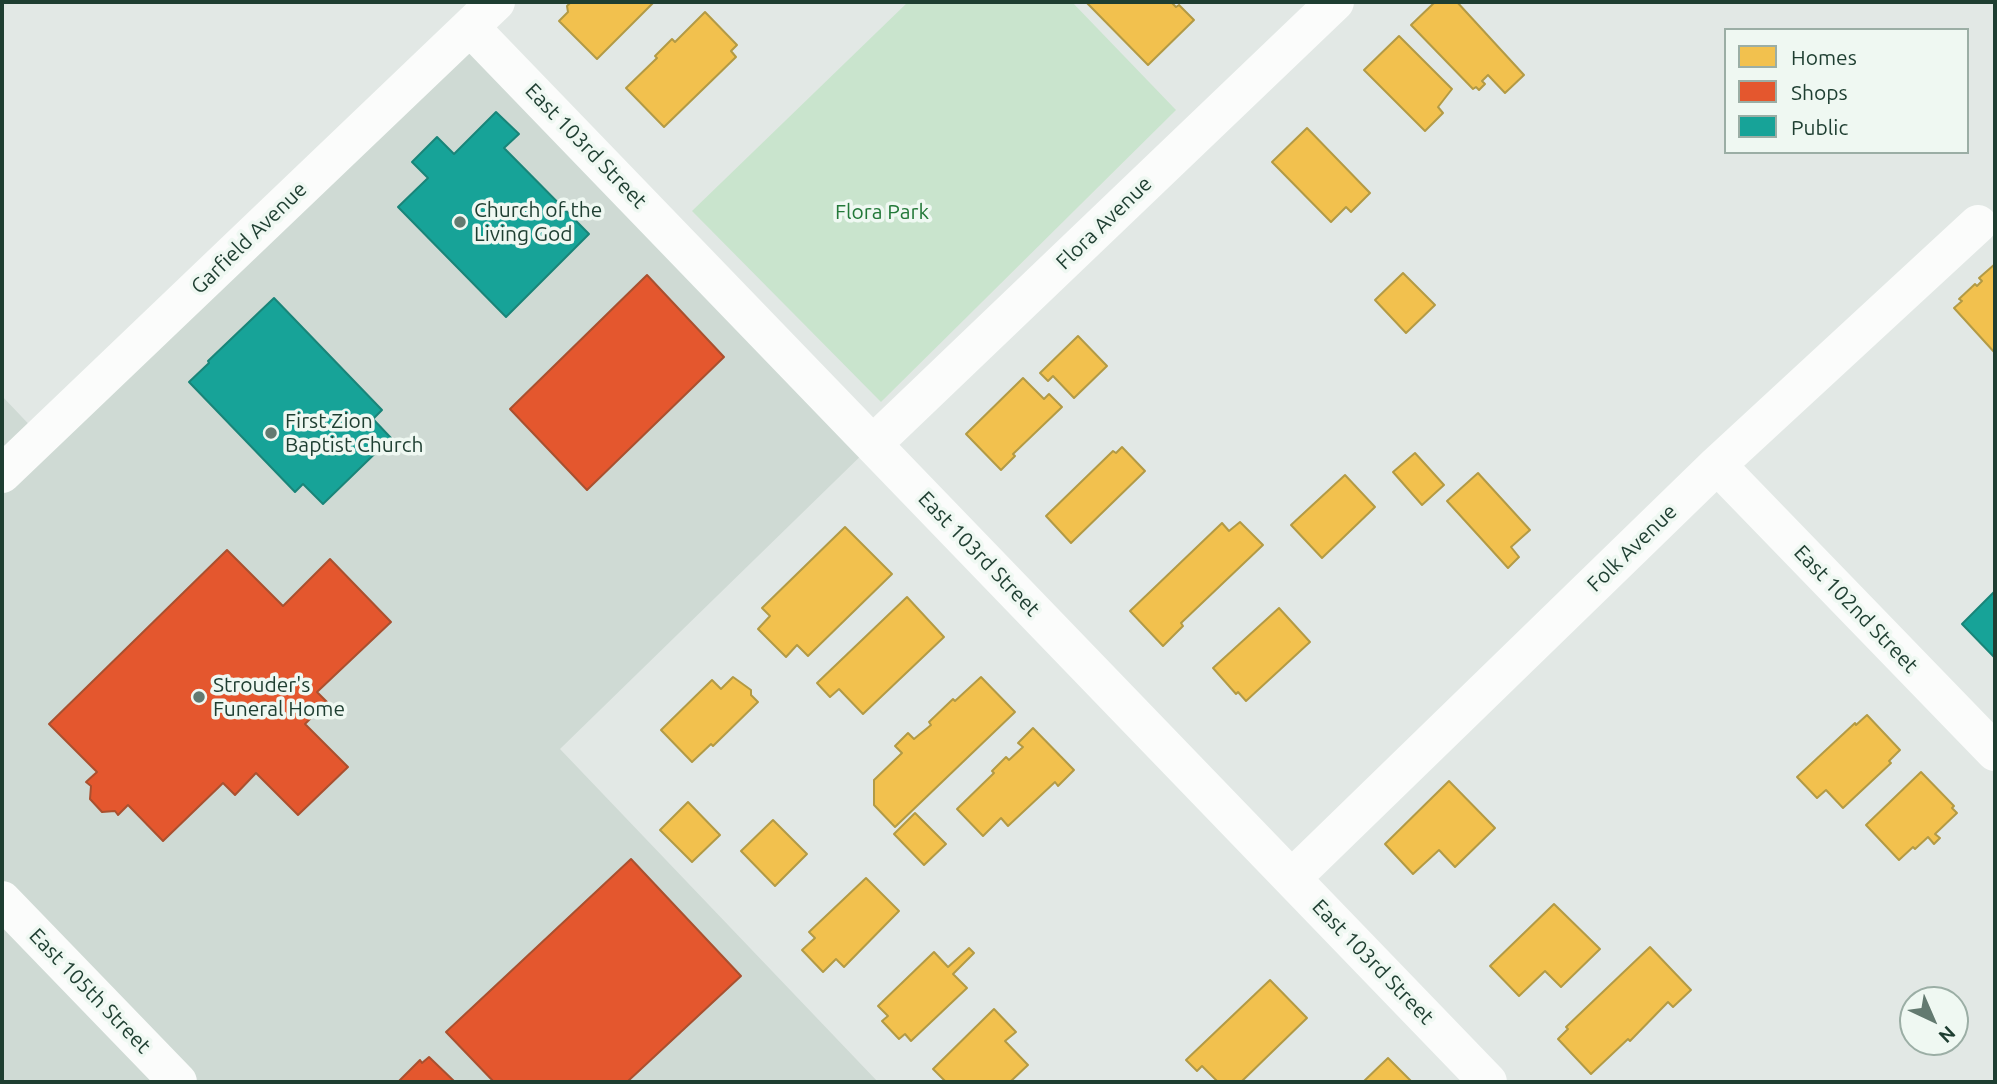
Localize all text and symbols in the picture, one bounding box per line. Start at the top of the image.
legend [1724,28,1969,154]
text: Homes [1791,45,1857,69]
street label: East 103rd Street [520,78,652,214]
text: Shops [1791,80,1848,104]
text: Public [1791,115,1848,139]
street label: Flora Avenue [1051,171,1157,275]
street label: Garfield Avenue [186,177,312,299]
place label: Church of the Living God [474,197,602,247]
park label: Flora Park [835,199,929,225]
marker: Church of the Living God [452,214,468,230]
place label: First Zion Baptist Church [285,408,423,458]
marker: First Zion Baptist Church [263,425,279,441]
street label: East 103rd Street [913,486,1045,622]
street label: Folk Avenue [1582,499,1682,597]
street label: East 102nd Street [1789,540,1923,678]
place label: Strouder's Funeral Home [213,672,345,722]
marker: Strouder's Funeral Home [191,689,207,705]
street label: East 103rd Street [1307,894,1439,1030]
street label: East 105th Street [24,923,156,1059]
north arrow [1899,986,1969,1056]
text: N [1934,1022,1960,1048]

